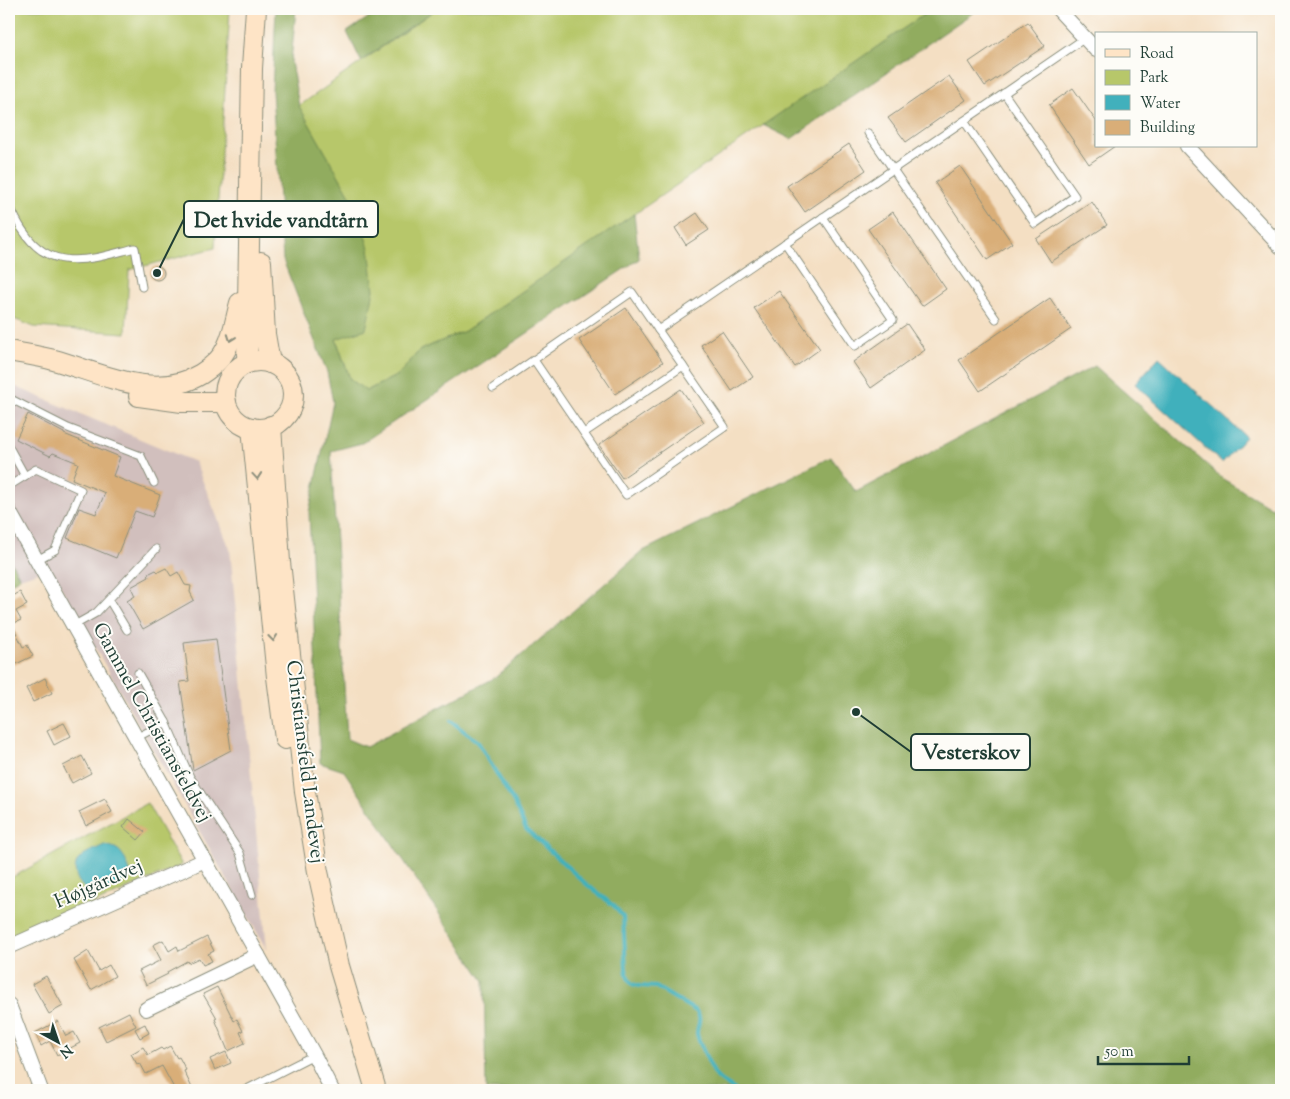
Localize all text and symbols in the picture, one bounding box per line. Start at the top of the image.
legend [1095,32,1258,148]
text: Road [1140,44,1174,65]
text: Park [1140,68,1169,89]
text: Water [1140,94,1181,115]
text: Building [1140,118,1195,139]
callout: Det hvide vandtårn [184,201,378,237]
text: Det hvide vandtårn [194,207,369,237]
one-way arrow [227,333,237,342]
one-way arrow [251,473,262,481]
street label: Gammel Christiansfeldvej [84,618,218,828]
one-way arrow [267,634,278,642]
street label: Christiansfeld Landevej [277,659,331,865]
callout: Vesterskov [911,734,1030,770]
text: Vesterskov [922,739,1020,769]
street label: Højgårdvej [50,853,148,917]
north arrow [32,1016,82,1066]
scale bar [1098,1034,1189,1066]
text: N [54,1039,76,1062]
text: 50 m [1104,1042,1134,1063]

